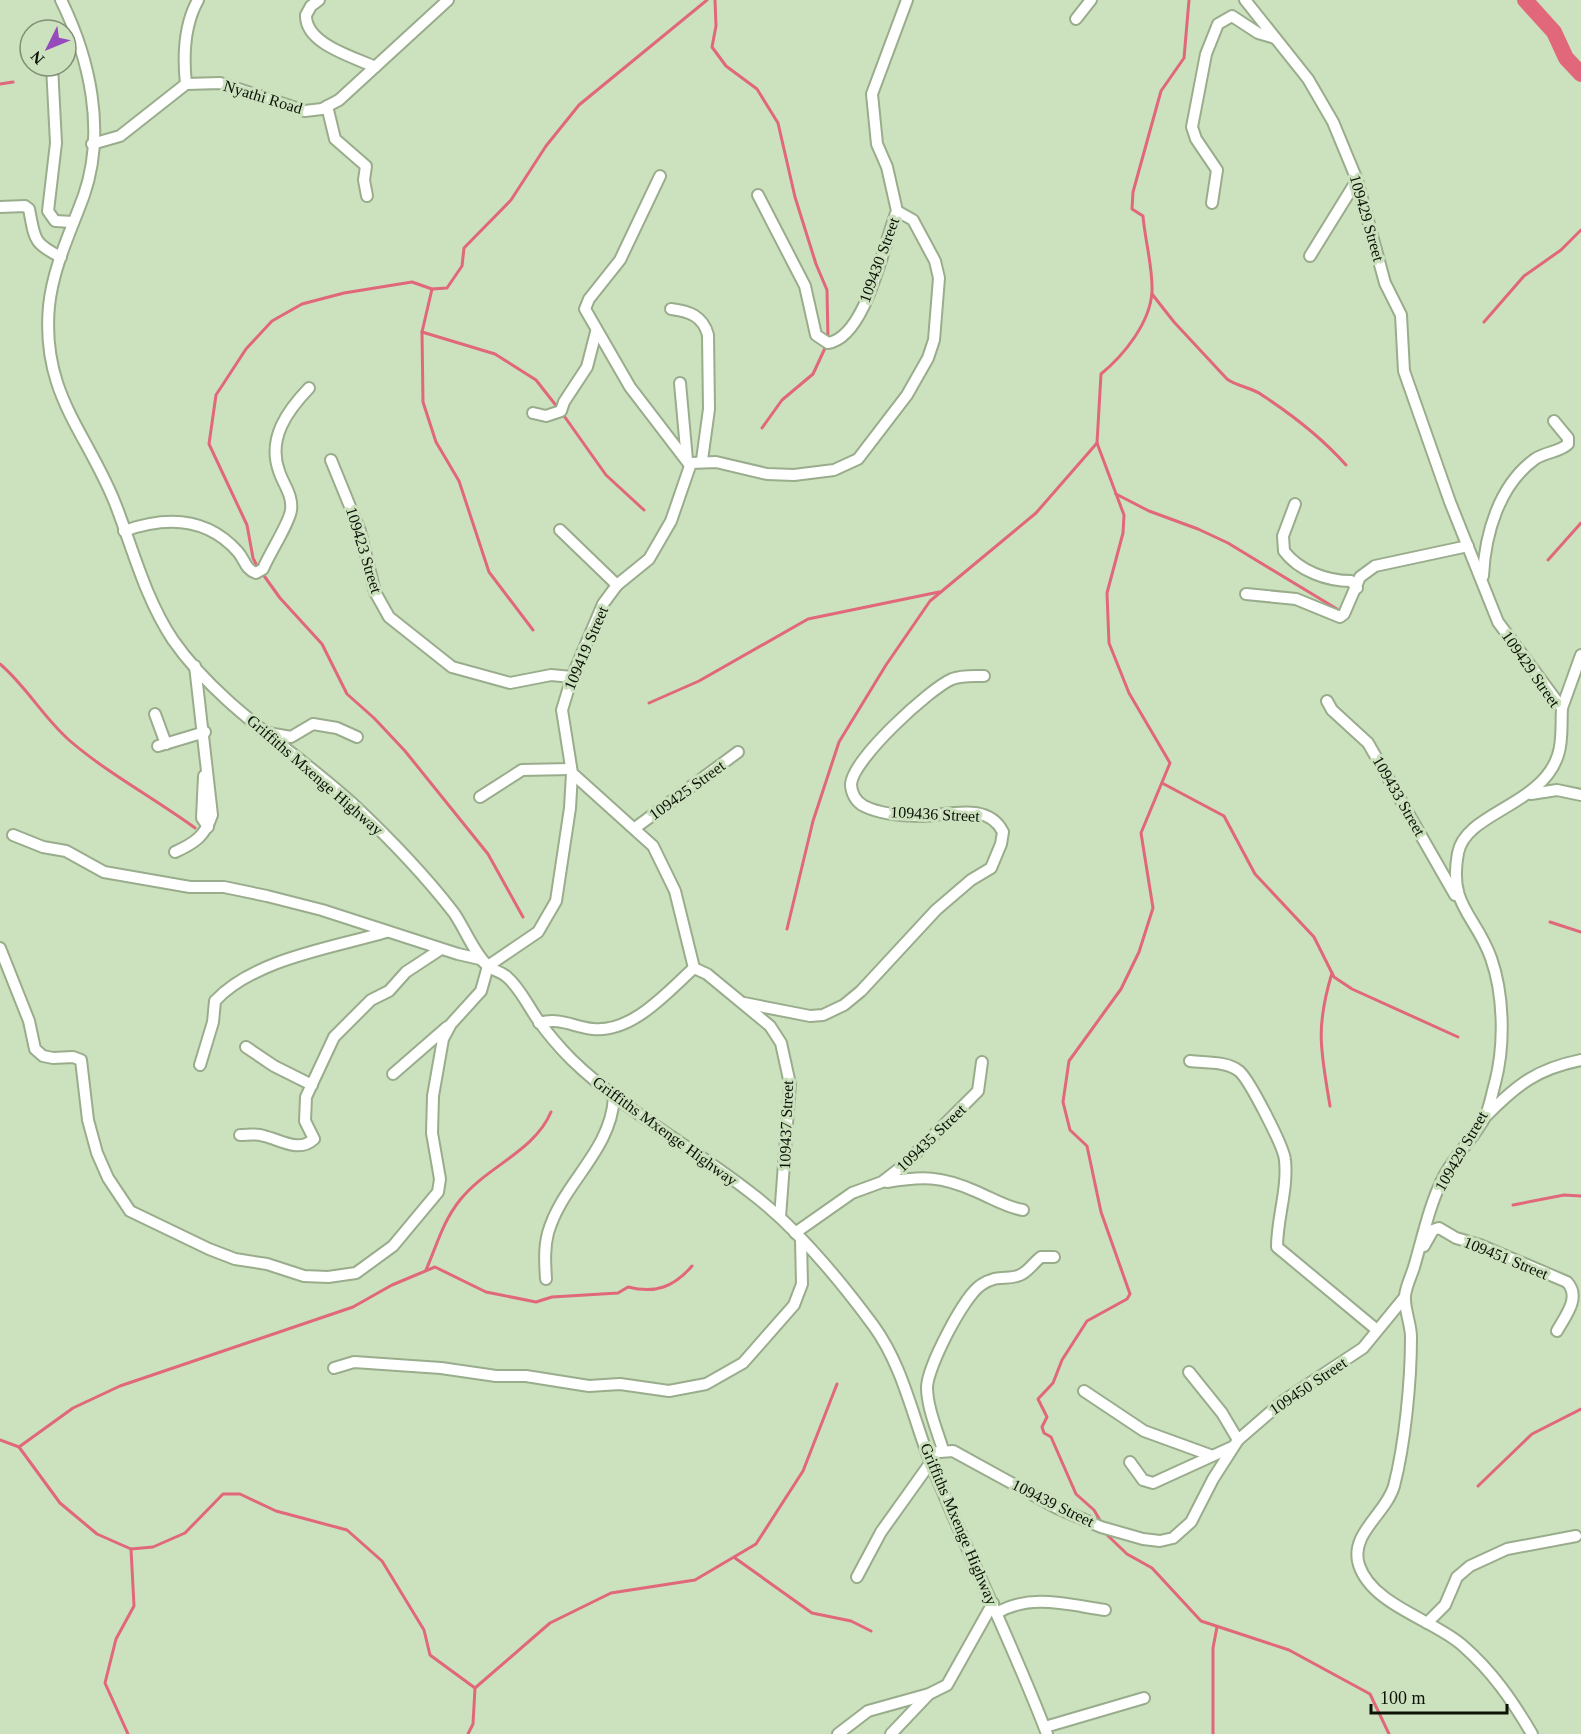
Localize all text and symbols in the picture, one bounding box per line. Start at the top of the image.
north arrow [18,18,78,78]
text: N [27,48,48,68]
street label: Nyathi Road [221,77,304,118]
street label: 109429 Street [1347,173,1388,264]
street label: 109430 Street [856,215,902,305]
street label: 109423 Street [343,505,385,596]
street label: 109419 Street [561,603,611,692]
street label: 109429 Street [1498,628,1564,711]
street label: Griffiths Mxenge Highway [243,712,386,839]
street label: 109433 Street [1369,753,1429,839]
street label: 109425 Street [646,757,729,823]
street label: 109436 Street [890,803,981,825]
street label: Griffiths Mxenge Highway [589,1073,740,1190]
street label: 109437 Street [776,1080,796,1170]
street label: 109435 Street [893,1100,969,1175]
street label: 109429 Street [1431,1108,1491,1194]
street label: 109451 Street [1461,1233,1551,1283]
street label: 109450 Street [1266,1354,1350,1418]
street label: Griffiths Mxenge Highway [916,1441,1001,1608]
street label: 109439 Street [1009,1476,1097,1530]
scale bar [1371,1677,1508,1715]
text: 100 m [1380,1688,1426,1708]

